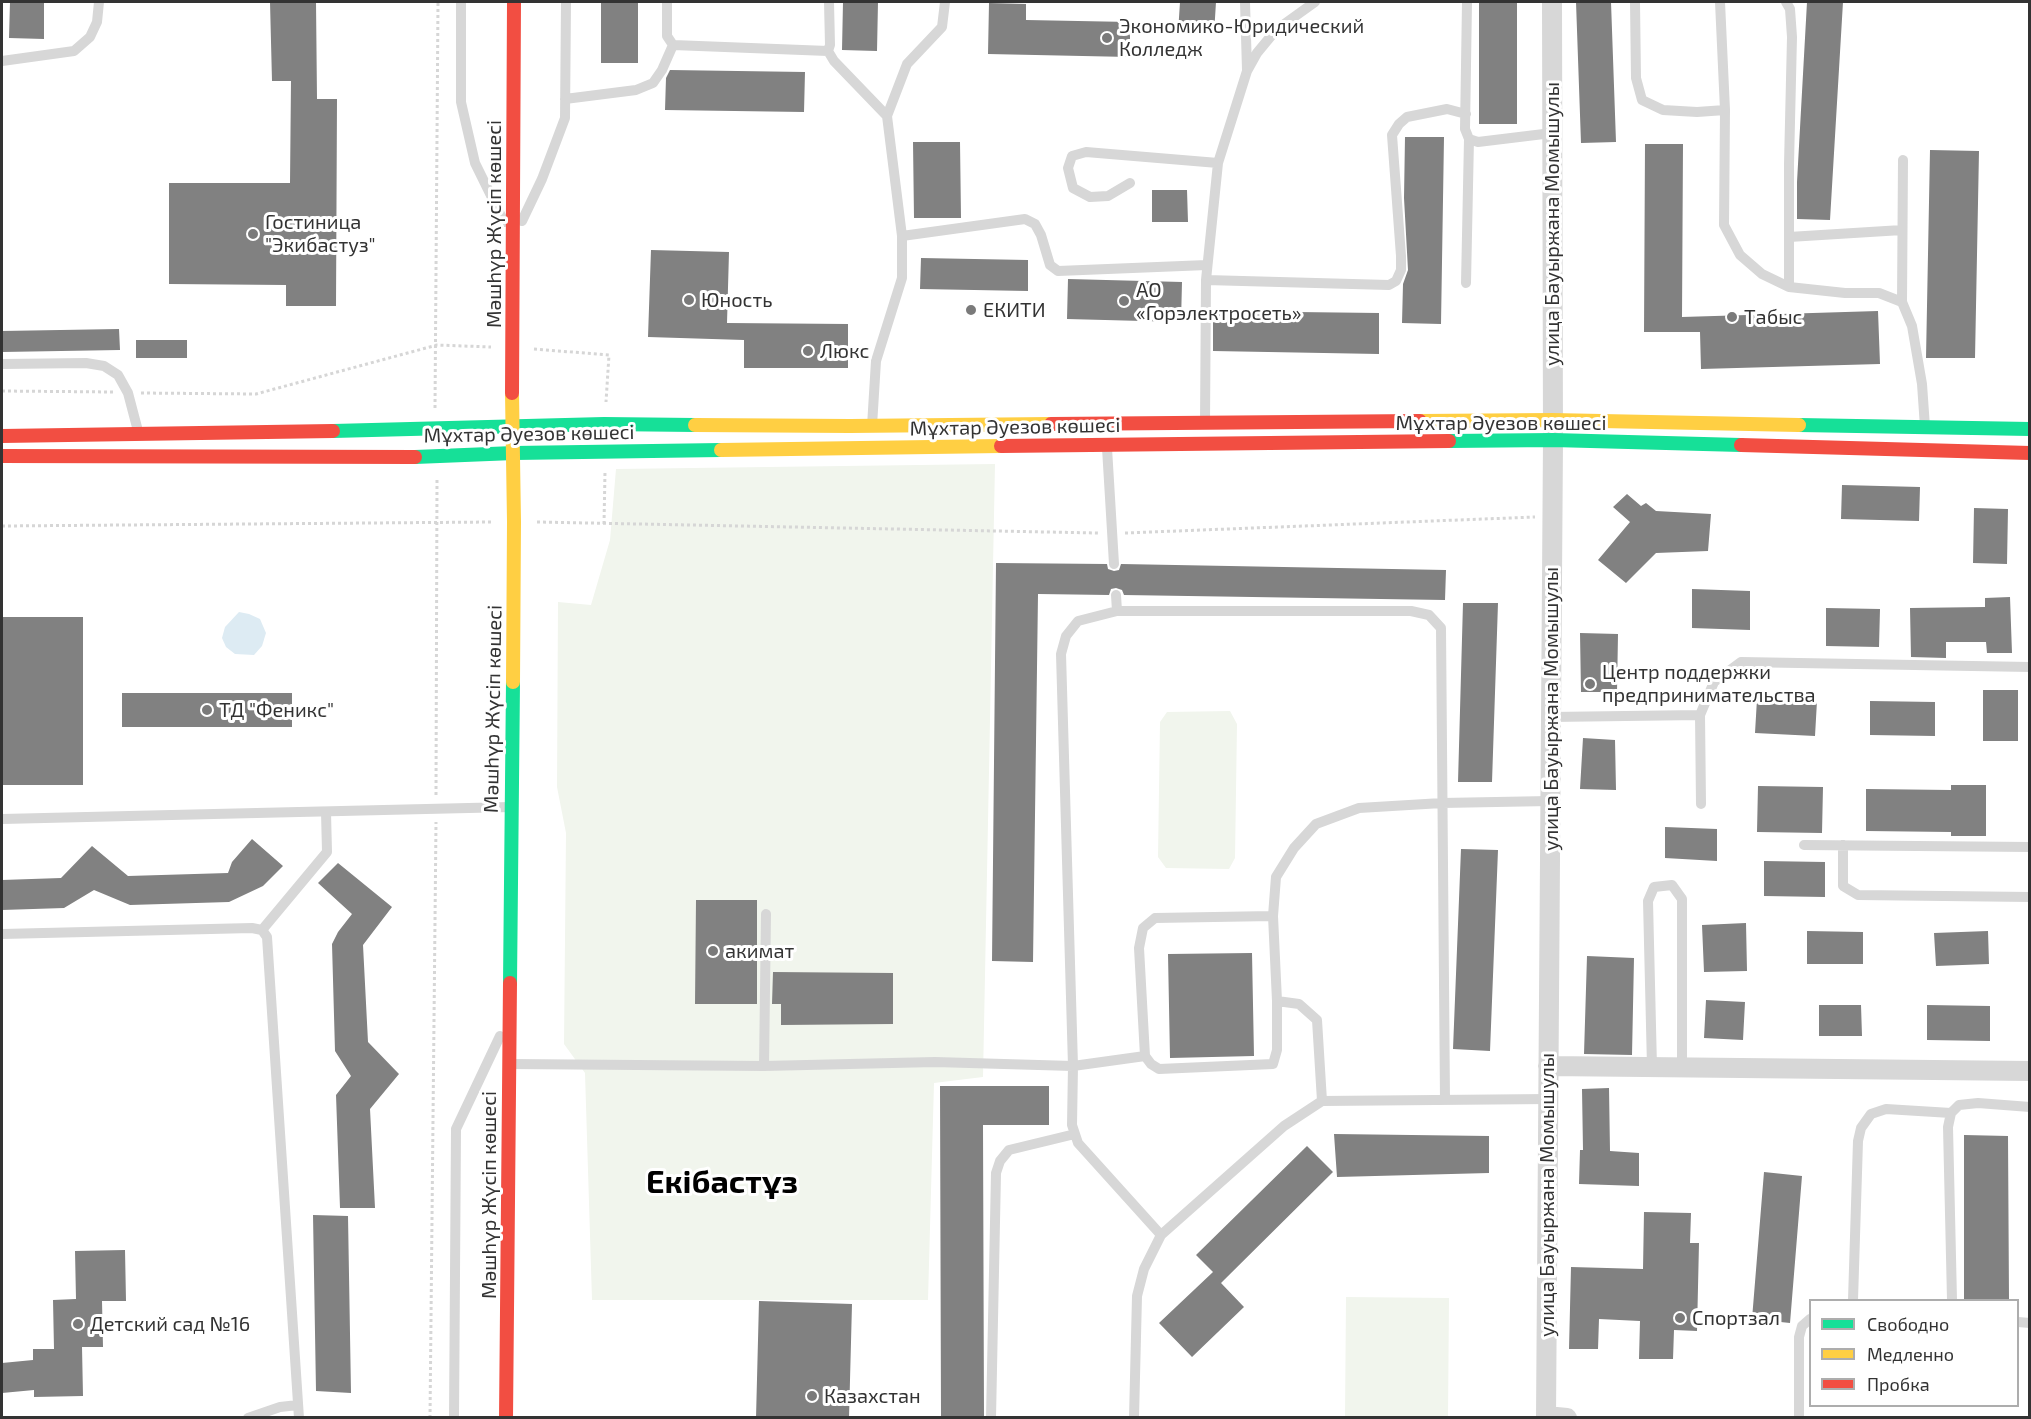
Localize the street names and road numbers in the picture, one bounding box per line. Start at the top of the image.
street label: улица Бауыржана Момышулы [1540,82,1564,366]
street label: Мәшһүр Жүсіп көшесі [482,120,506,328]
street label: Мұхтар Әуезов көшесі [1396,411,1606,435]
street label: Мұхтар Әуезов көшесі [909,413,1121,441]
street label: Мұхтар Әуезов көшесі [423,420,635,448]
street label: улица Бауыржана Момышулы [1539,567,1563,851]
street label: Мәшһүр Жүсіп көшесі [479,605,507,813]
street label: улица Бауыржана Момышулы [1535,1053,1559,1337]
street label: Мәшһүр Жүсіп көшесі [477,1091,501,1299]

